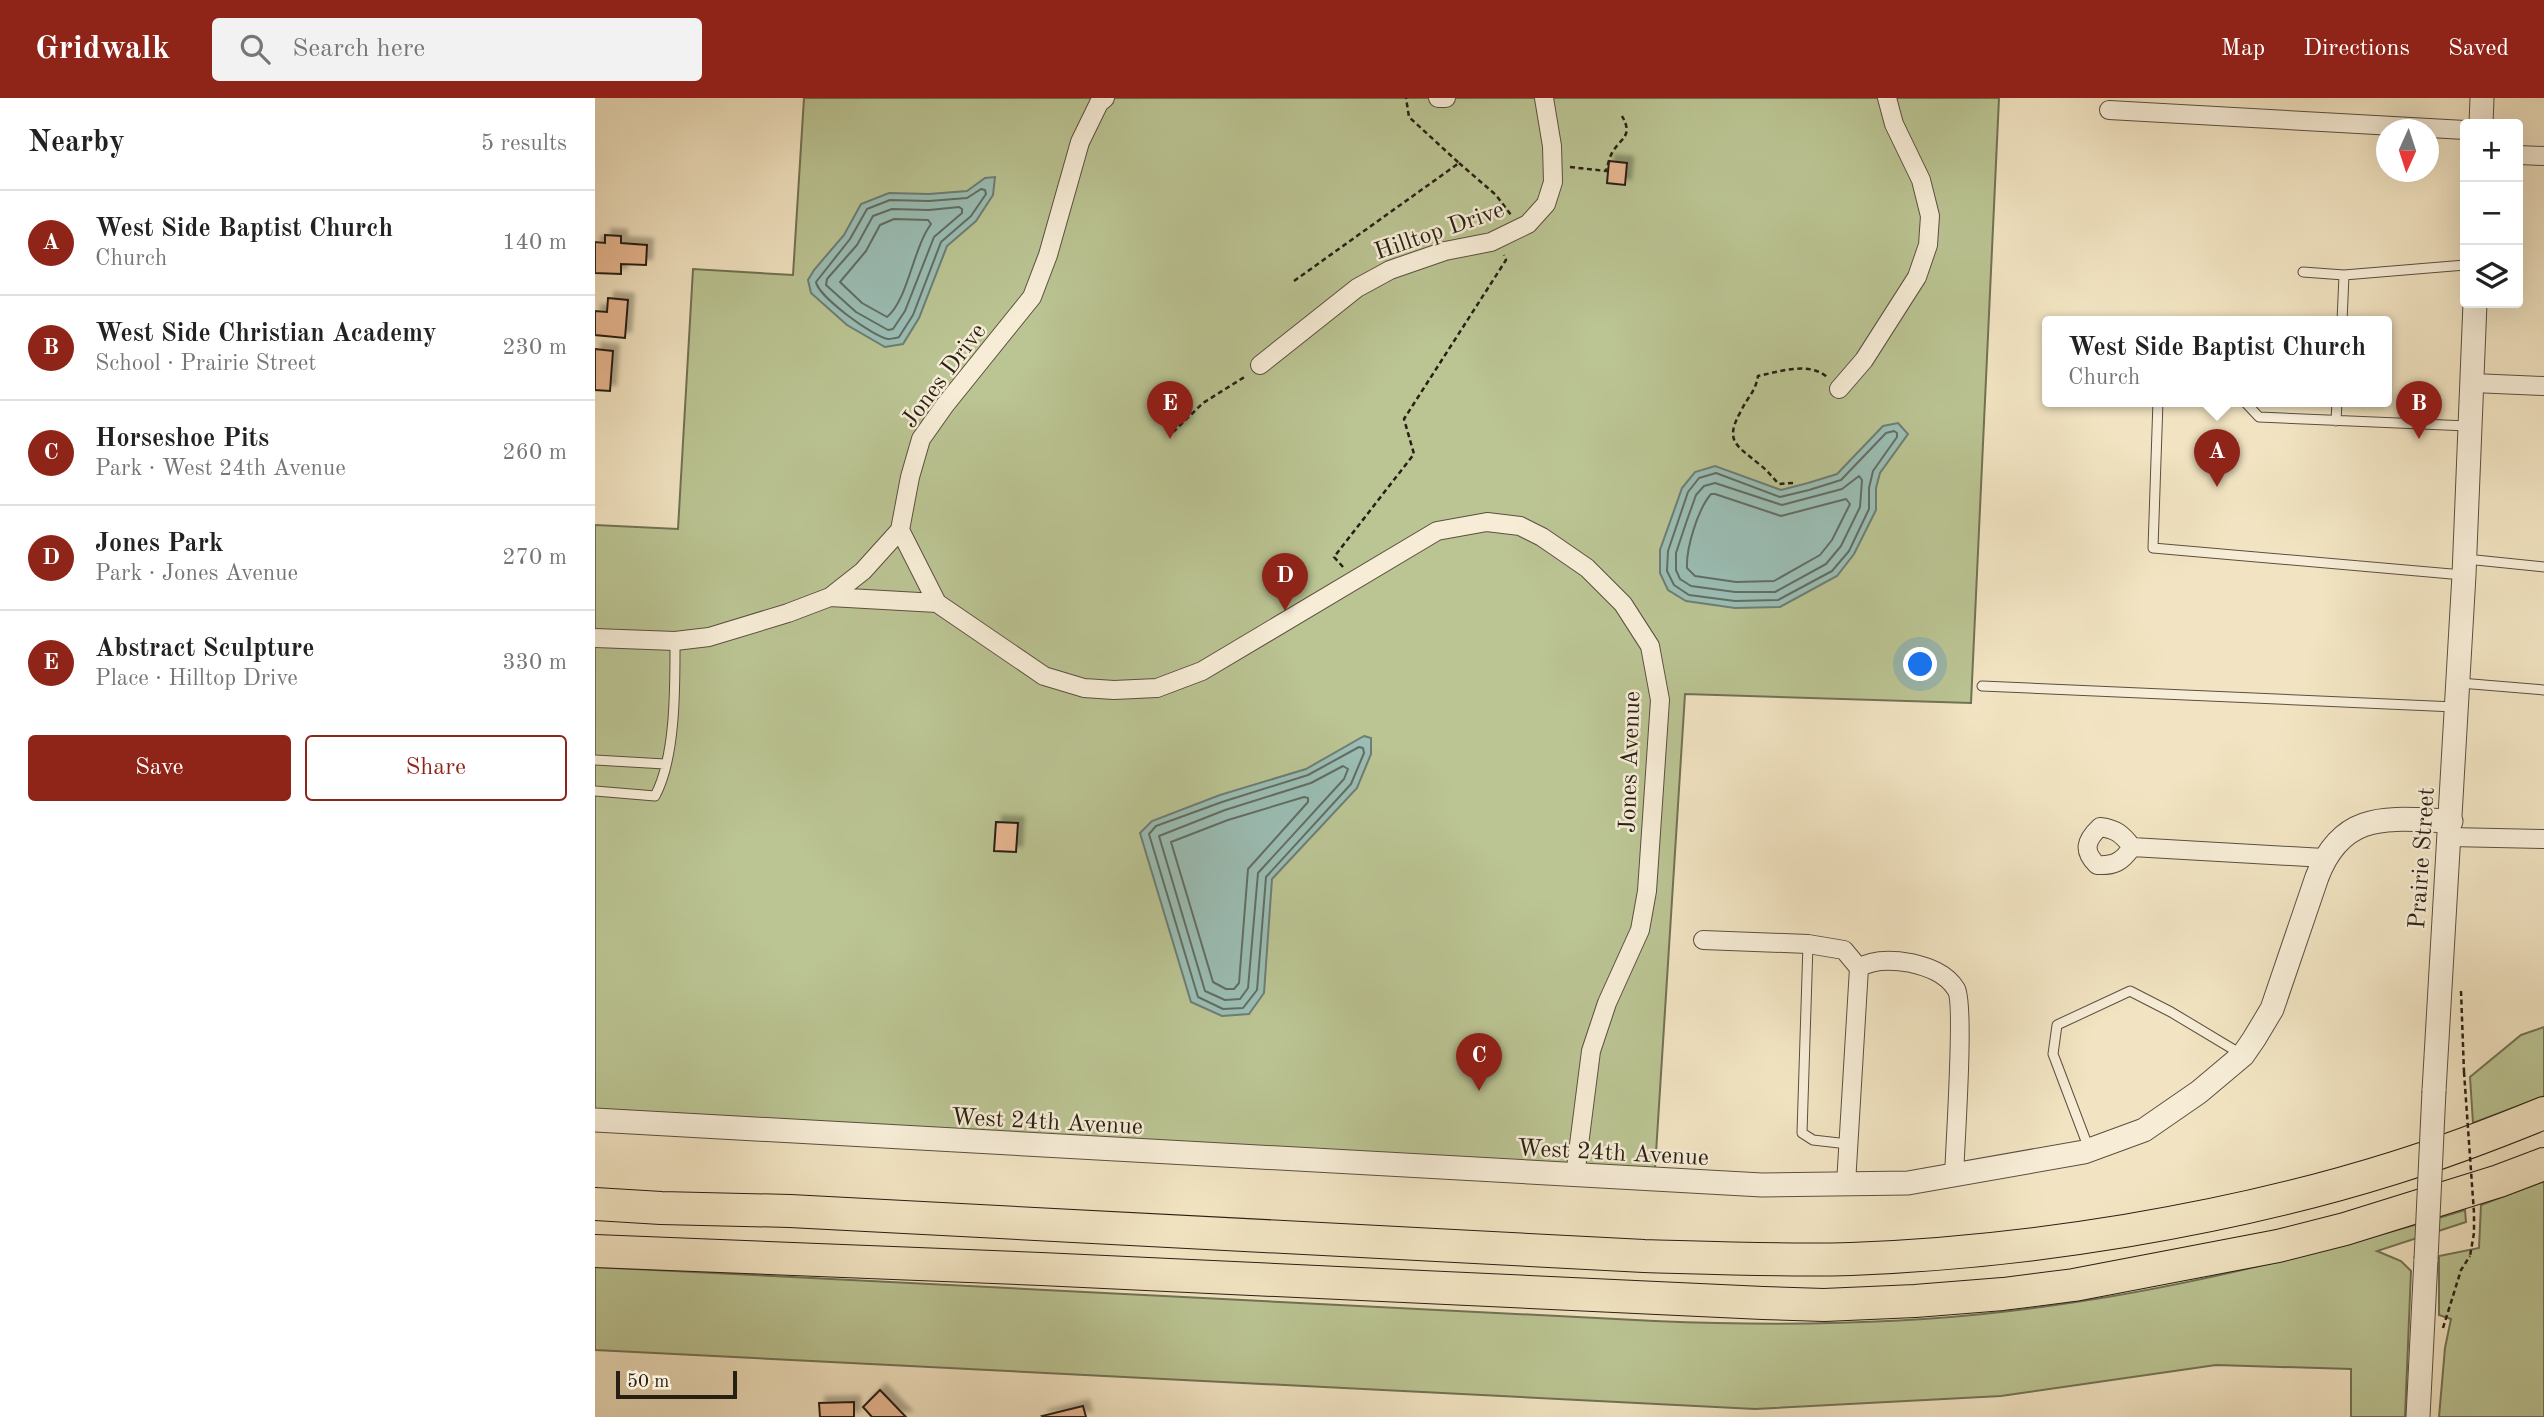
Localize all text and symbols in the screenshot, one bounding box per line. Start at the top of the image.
search box [212,18,702,81]
icon: search [236,30,274,68]
text: Gridwalk [35,33,170,66]
text: Search here [292,36,425,62]
text: Map [2221,37,2265,61]
text: Directions [2303,37,2410,61]
text: Saved [2448,37,2509,61]
north arrow [2376,119,2439,182]
map controls [2460,119,2523,308]
button: + [2460,119,2523,182]
text: Nearby [28,128,125,158]
text: 5 results [481,132,567,155]
button: − [2460,182,2523,245]
street label: Hilltop Drive [1372,198,1508,265]
text: West Side Baptist Church [95,216,393,242]
text: A [42,231,60,254]
text: 140 m [502,231,567,254]
button: layers [2460,245,2523,308]
text: Church [95,247,167,270]
popup [2042,316,2392,407]
street label: Jones Drive [898,320,991,433]
text: West Side Christian Academy [95,321,437,347]
text: West Side Baptist Church [2068,335,2366,361]
text: B [43,336,59,359]
text: 230 m [502,336,567,359]
text: School · Prairie Street [95,352,316,375]
text: Church [2068,366,2140,389]
pin: E [1147,381,1193,439]
pin: B [2396,381,2442,439]
text: Horseshoe Pits [95,426,269,452]
pin: A [2194,429,2240,487]
text: C [43,441,59,464]
text: 260 m [502,441,567,464]
text: Park · West 24th Avenue [95,457,346,480]
text: Jones Park [95,531,224,557]
text: D [42,546,60,569]
text: 270 m [502,546,567,569]
pin: D [1262,553,1308,611]
text: Park · Jones Avenue [95,562,298,585]
text: Abstract Sculpture [95,636,314,662]
your location [1903,647,1937,681]
text: E [43,651,59,674]
text: 330 m [502,651,567,674]
text: Place · Hilltop Drive [95,667,298,690]
street label: Jones Avenue [1617,691,1645,834]
button: Save [28,735,291,801]
button: Share [305,735,567,801]
street label: Prairie Street [2406,786,2440,930]
pin: C [1456,1033,1502,1091]
street label: West 24th Avenue [950,1106,1143,1140]
street label: West 24th Avenue [1516,1137,1709,1171]
scale bar [616,1368,737,1400]
text: 50 m [627,1373,669,1392]

